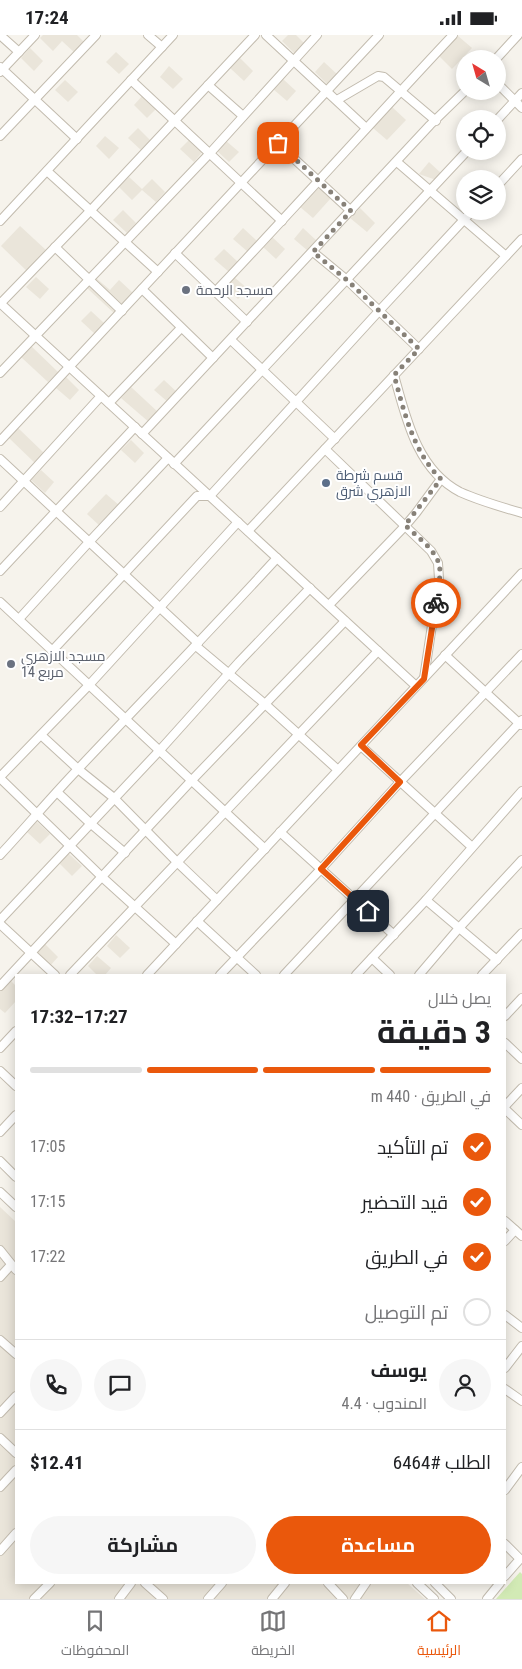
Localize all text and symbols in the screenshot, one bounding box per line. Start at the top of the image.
text: 17:24 [25,6,69,29]
north arrow [456,50,506,100]
map controls [456,50,506,220]
button: locate [456,110,506,160]
pin [257,122,299,164]
icon: bag [264,129,292,157]
button: layers [456,170,506,220]
place label: مسجد الرحمة [196,282,273,298]
marker: مسجد الرحمة [180,284,192,296]
place label: قسم شرطة الازهري شرق [336,467,411,503]
marker: قسم شرطة الازهري شرق [320,477,332,489]
courier [411,578,461,628]
icon: bike [422,589,450,617]
place label: مسجد الازهري مربع 14 [21,648,106,681]
marker: مسجد الازهري مربع 14 [5,658,17,670]
pin [347,890,389,932]
icon: home [354,897,382,925]
text: يصل خلال [428,989,491,1008]
text: 17:27–17:32 [30,1005,128,1028]
text: 3 دقيقة [377,1013,491,1051]
text: في الطريق · 440 m [371,1087,491,1106]
icon: check [463,1133,491,1161]
text: تم التأكيد [377,1136,448,1159]
text: 17:05 [30,1137,65,1156]
icon: check [463,1188,491,1216]
text: قيد التحضير [361,1191,448,1214]
text: 17:15 [30,1192,65,1211]
icon: check [463,1243,491,1271]
text: في الطريق [365,1246,448,1269]
text: 17:22 [30,1247,65,1266]
text: تم التوصيل [365,1301,448,1324]
button: phone [30,1359,82,1411]
button: chat [94,1359,146,1411]
text: يوسف [371,1359,427,1382]
button: person [439,1359,491,1411]
text: المندوب · 4.4 [342,1394,427,1413]
text: $12.41 [30,1451,84,1474]
text: الطلب #6464 [393,1451,491,1474]
button: مشاركة [30,1516,256,1574]
button: مساعدة [266,1516,491,1574]
tab: المحفوظات [61,1607,129,1663]
tab: الخريطة [251,1607,295,1663]
tab: الرئيسية [417,1607,461,1663]

